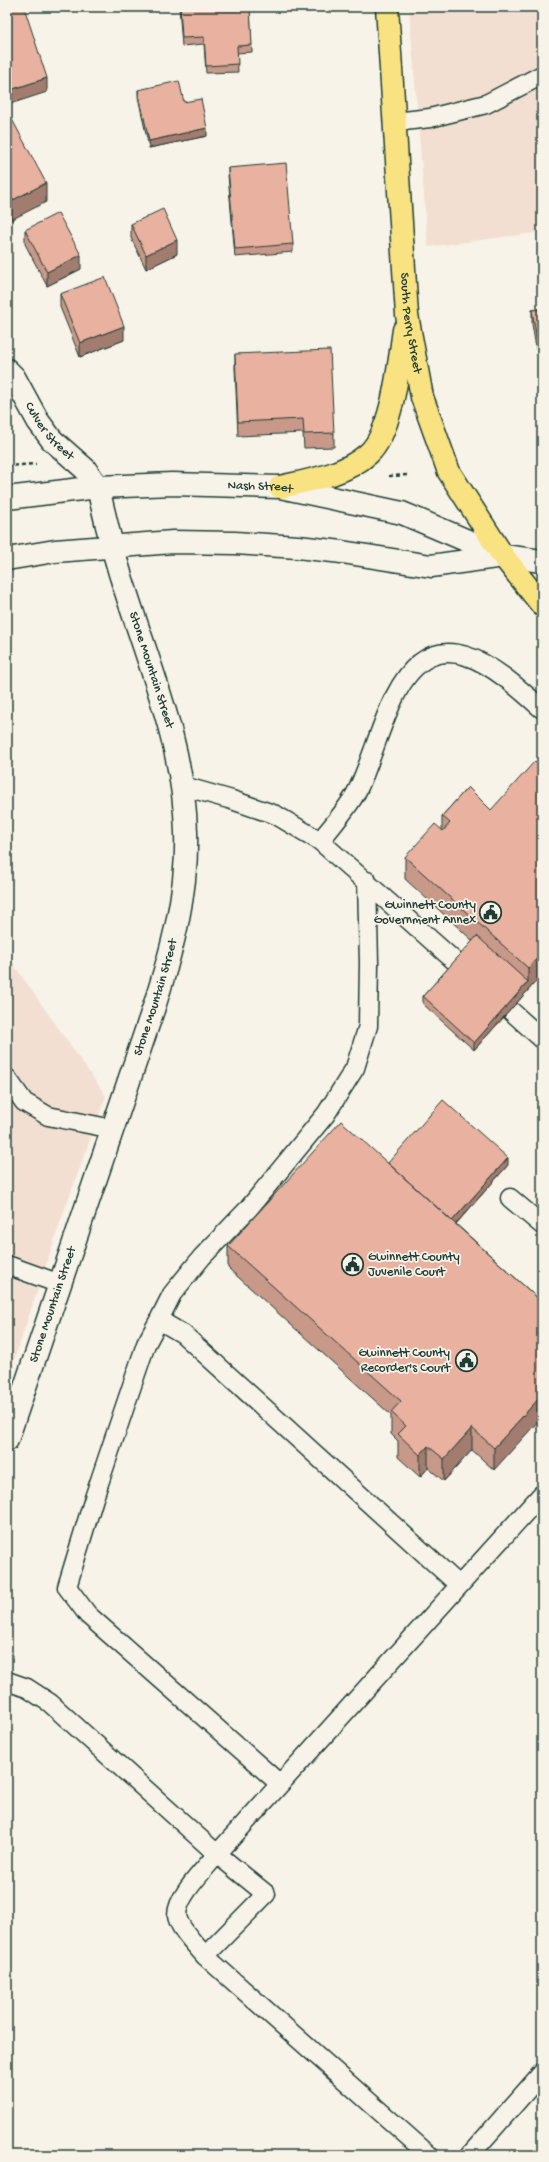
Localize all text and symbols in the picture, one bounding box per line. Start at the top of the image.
street label: South Perry Street [397,272,425,376]
street label: Culver Street [22,399,78,464]
street label: Nash Street [227,478,296,497]
street label: Stone Mountain Street [125,610,177,732]
place label: Gwinnett County Government Annex [374,898,477,928]
public building icon: Gwinnett County Government Annex [478,899,504,925]
street label: Stone Mountain Street [130,936,181,1058]
street label: Stone Mountain Street [26,1243,80,1365]
place label: Gwinnett County Juvenile Court [368,1250,460,1280]
public building icon: Gwinnett County Juvenile Court [340,1251,366,1277]
place label: Gwinnett County Recorder's Court [358,1346,452,1376]
public building icon: Gwinnett County Recorder's Court [453,1347,479,1373]

